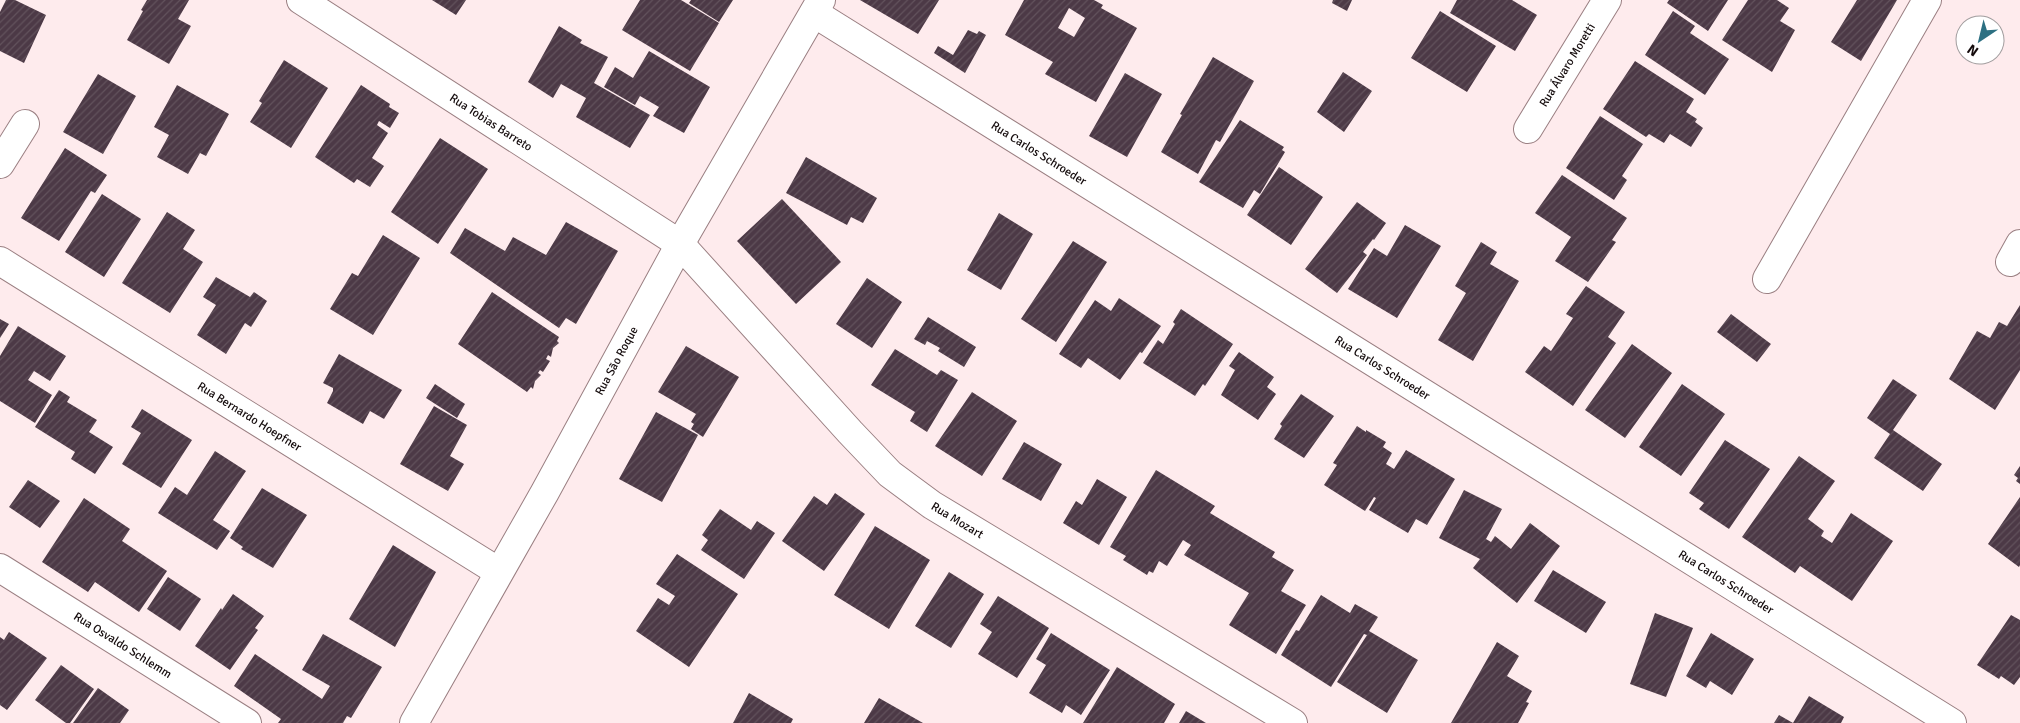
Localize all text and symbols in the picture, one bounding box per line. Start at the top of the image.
north arrow [1955,15,2005,65]
street label: Rua Álvaro Moretti [1536,21,1599,110]
text: N [1964,40,1982,60]
street label: Rua Tobias Barreto [447,91,535,155]
street label: Rua Carlos Schroeder [988,118,1090,189]
street label: Rua São Roque [592,324,642,398]
street label: Rua Carlos Schroeder [1332,333,1433,404]
street label: Rua Bernardo Hoepfner [194,379,305,455]
street label: Rua Mozart [928,499,986,542]
street label: Rua Carlos Schroeder [1675,547,1777,618]
street label: Rua Osvaldo Schlemm [71,609,174,682]

